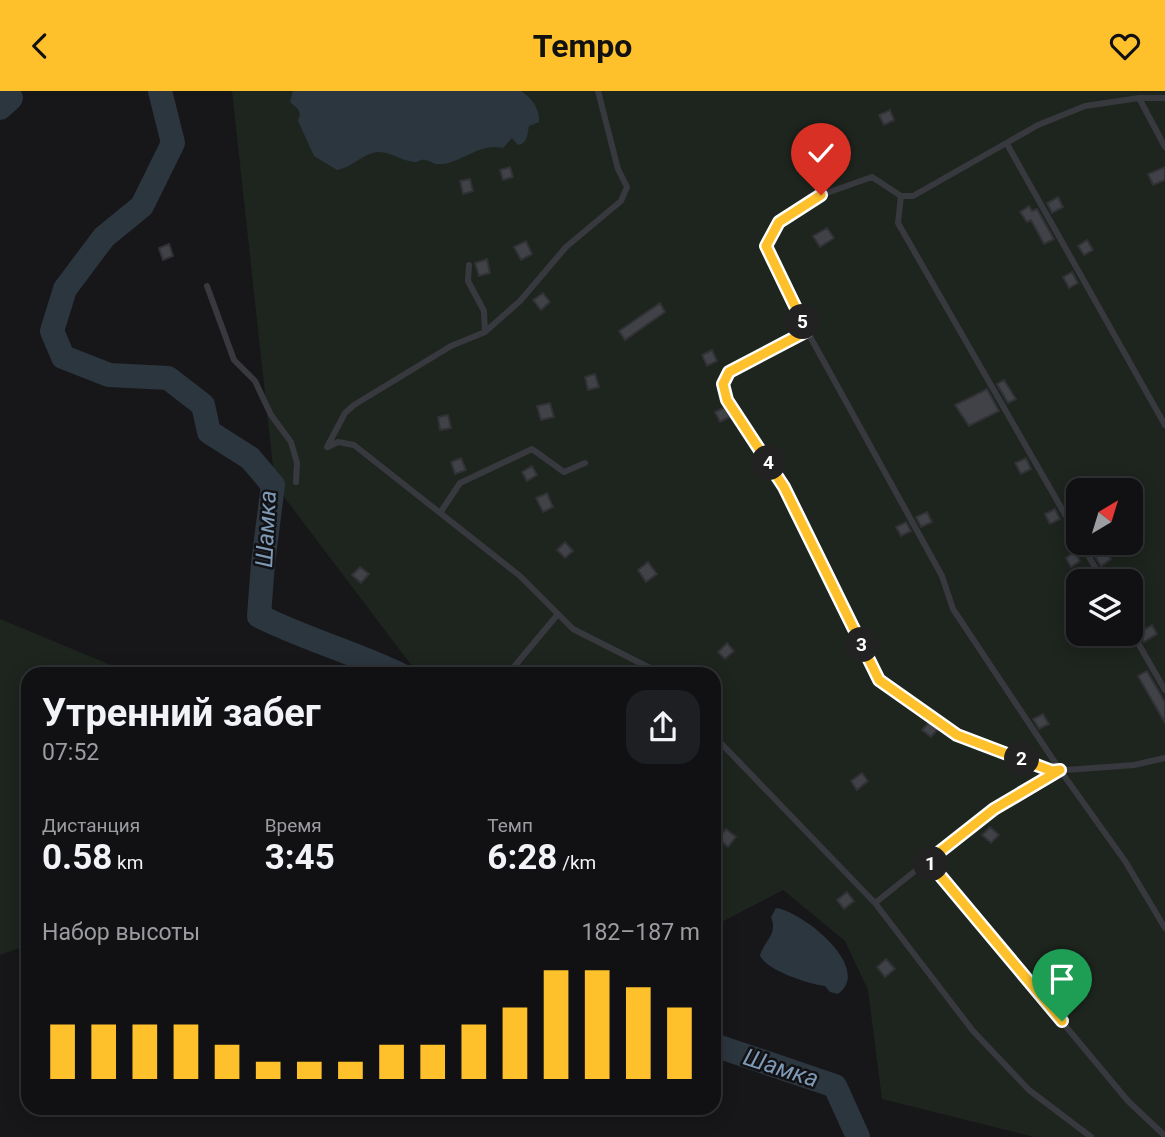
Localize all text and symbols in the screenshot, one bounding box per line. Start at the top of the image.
icon: back [21,27,59,65]
text: Tempo [533,27,632,65]
icon: heart [1106,27,1144,65]
pin [791,123,851,195]
icon: check [802,134,840,172]
pin: 5 [786,305,820,339]
text: 5 [797,310,808,333]
pin: 4 [752,445,786,481]
text: 4 [763,451,774,474]
north arrow [1066,478,1143,555]
map controls [1066,478,1143,646]
water label: Шамка [250,490,282,568]
button: layers [1066,569,1143,646]
pin: 3 [844,627,880,663]
text: 3 [856,633,867,656]
button: share [626,690,700,764]
text: Утренний забег [42,691,321,735]
text: 07:52 [42,739,99,766]
pin: 2 [1004,741,1040,777]
text: 2 [1016,747,1027,770]
text: Дистанция [42,814,140,837]
text: Время [265,814,322,837]
text: Темп [487,814,533,837]
text: 0.58 [42,837,112,878]
text: 3:45 [265,837,335,878]
text: 6:28 [487,837,557,878]
pin: 1 [914,847,948,881]
text: km [112,851,143,874]
text: /km [557,851,596,874]
text: 1 [925,852,936,875]
text: Набор высоты [42,919,200,946]
text: 182–187 m [581,919,700,946]
pin [1032,949,1092,1021]
icon: arrive [1043,960,1081,998]
water label: Шамка [740,1043,822,1093]

